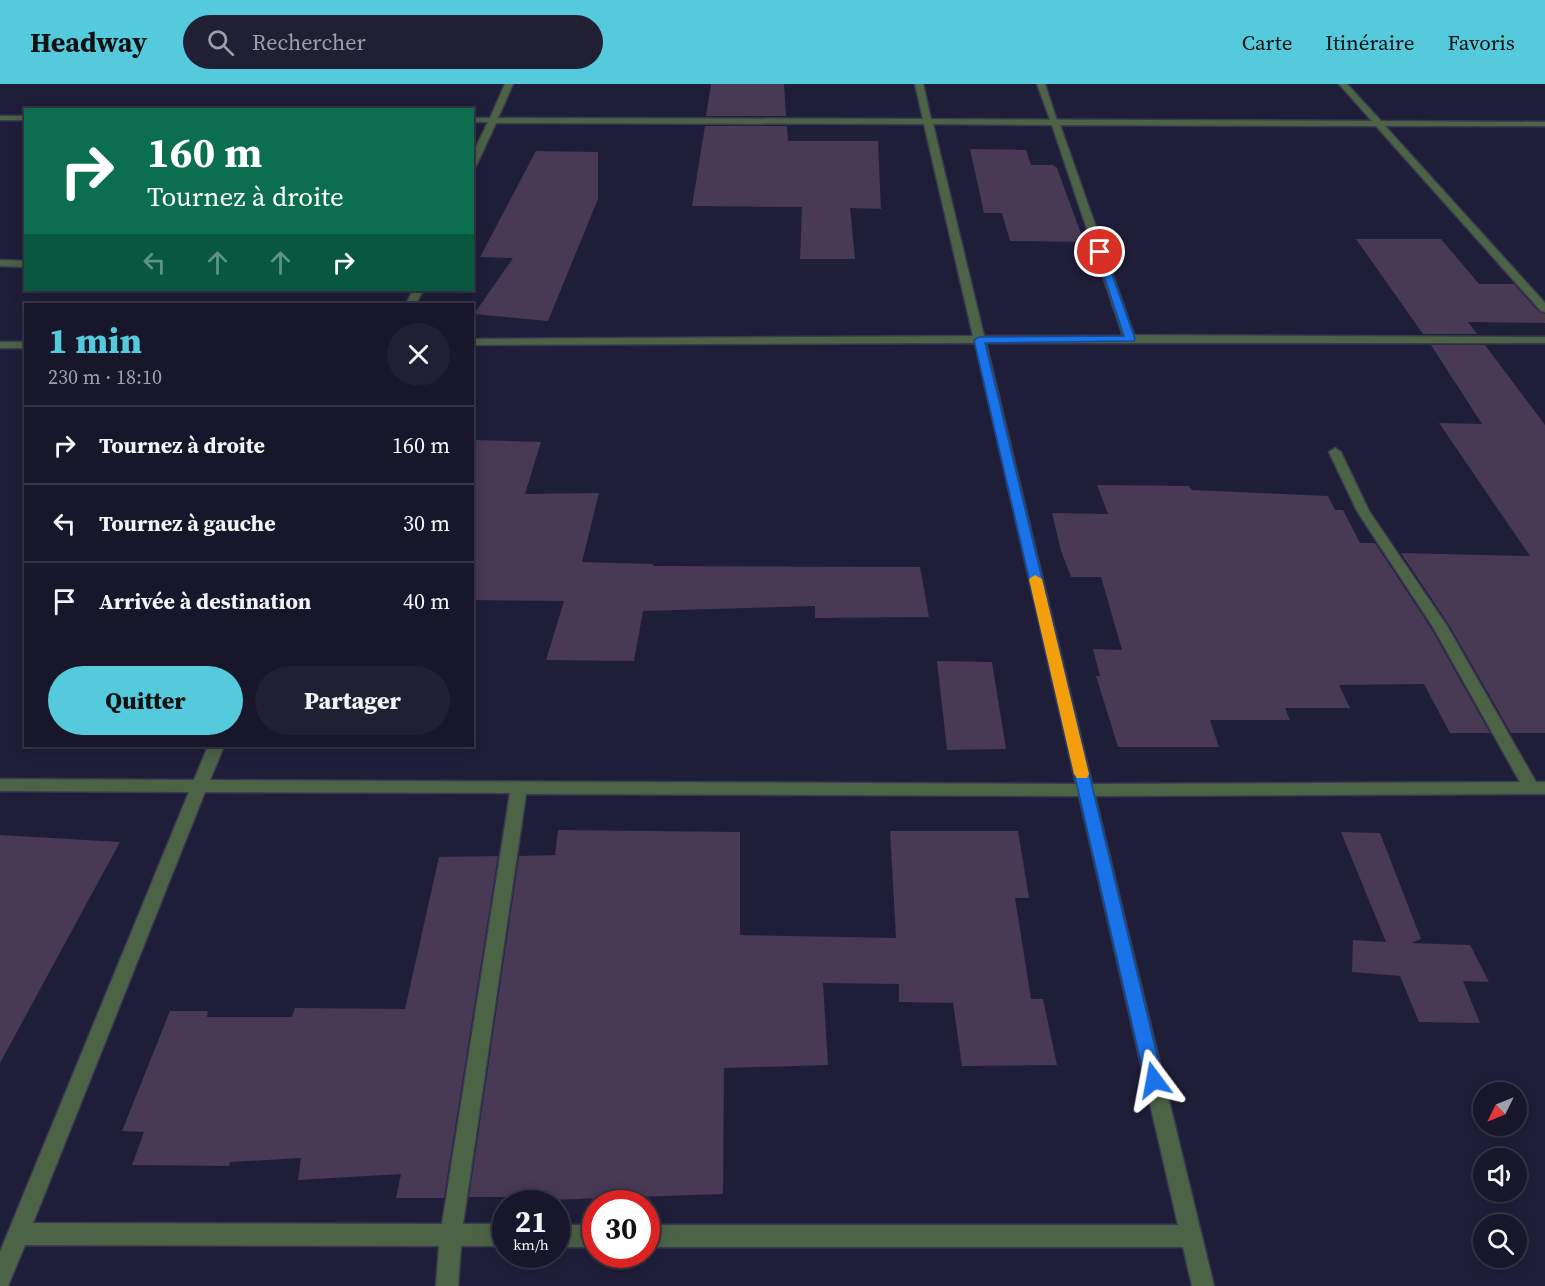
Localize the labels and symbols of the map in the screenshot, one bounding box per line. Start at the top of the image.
pin [1074,226,1125,277]
position arrow [1122,1048,1186,1112]
north arrow [1473,1082,1527,1136]
speed limit sign: 30 [582,1190,660,1268]

